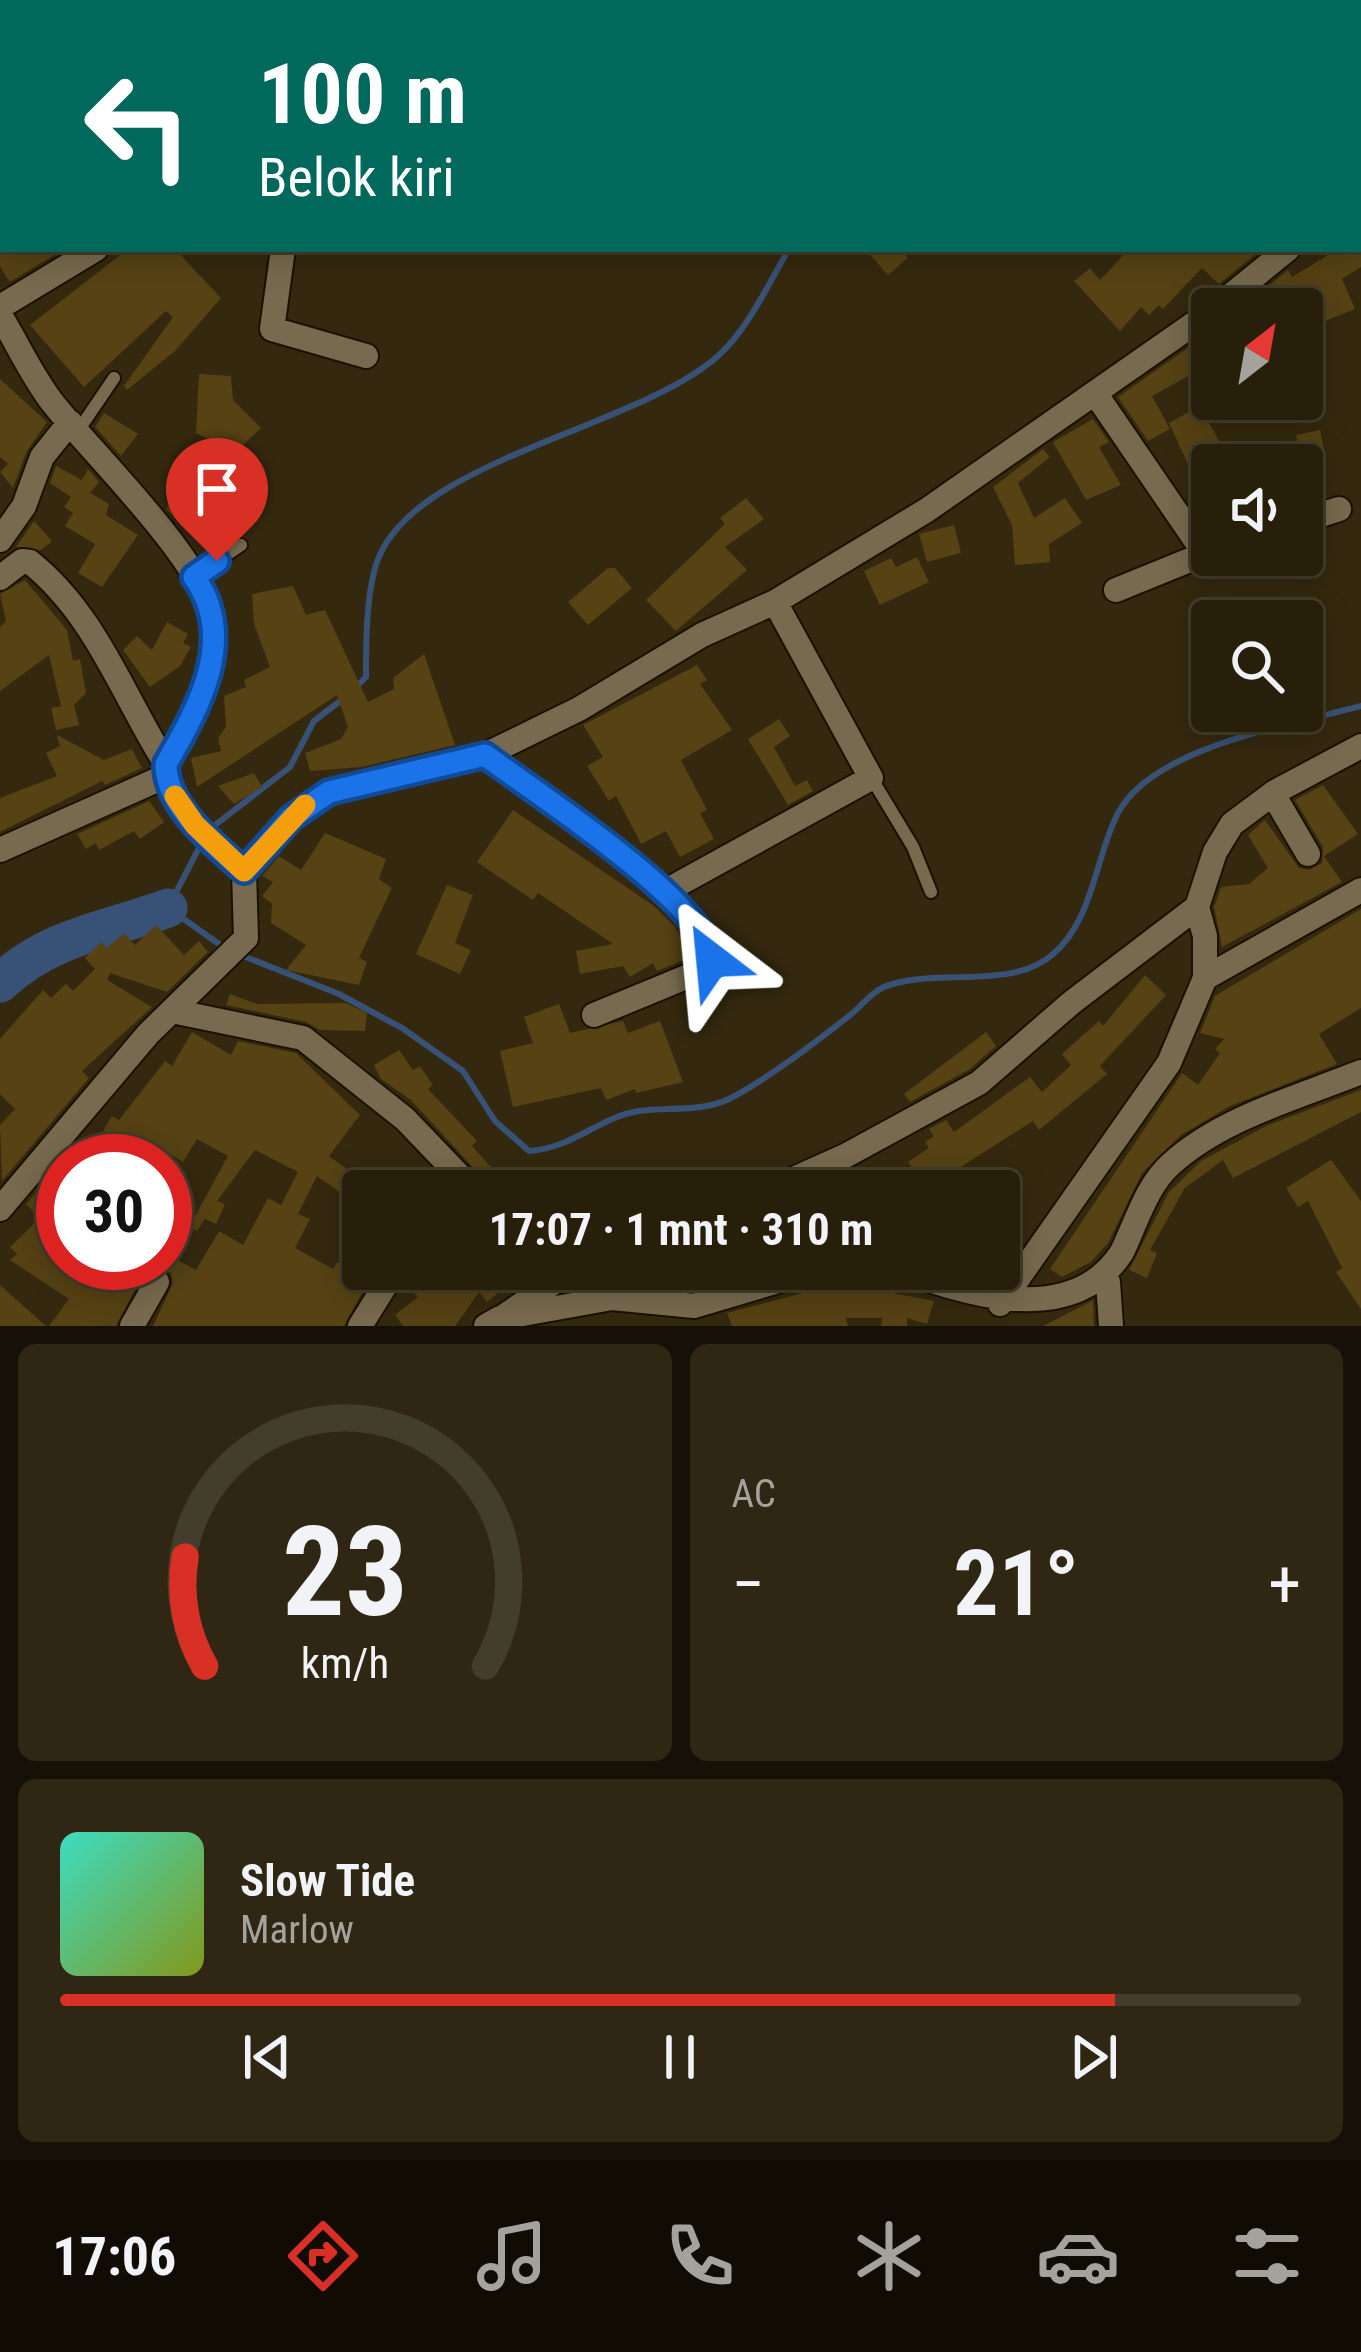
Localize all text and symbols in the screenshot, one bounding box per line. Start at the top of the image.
text: 100 m [258,45,467,144]
icon: left [60,48,216,204]
text: Belok kiri [258,146,455,209]
north arrow [1191,288,1323,420]
map controls [1191,288,1323,732]
pin [166,438,268,561]
button: sound [1191,444,1323,576]
icon: arrive [184,456,250,522]
button: search [1191,600,1323,732]
position arrow [649,897,775,1023]
speed limit sign: 30 [36,1134,192,1290]
text: 17:07 · 1 mnt · 310 m [489,1203,873,1256]
text: AC [732,1471,776,1517]
text: 23 [282,1499,408,1645]
text: 21° [953,1532,1079,1637]
text: − [732,1546,765,1623]
text: + [1268,1546,1301,1623]
text: km/h [301,1637,389,1687]
text: Slow Tide [240,1854,415,1907]
text: Marlow [240,1907,354,1953]
icon: previous [234,2024,300,2090]
icon: pause [647,2024,713,2090]
icon: next [1061,2024,1127,2090]
icon: directions [281,2214,365,2298]
icon: music [470,2214,554,2298]
icon: phone [658,2214,742,2298]
icon: climate [847,2214,931,2298]
icon: car [1036,2214,1120,2298]
icon: filters [1225,2214,1309,2298]
text: 17:06 [52,2225,176,2288]

